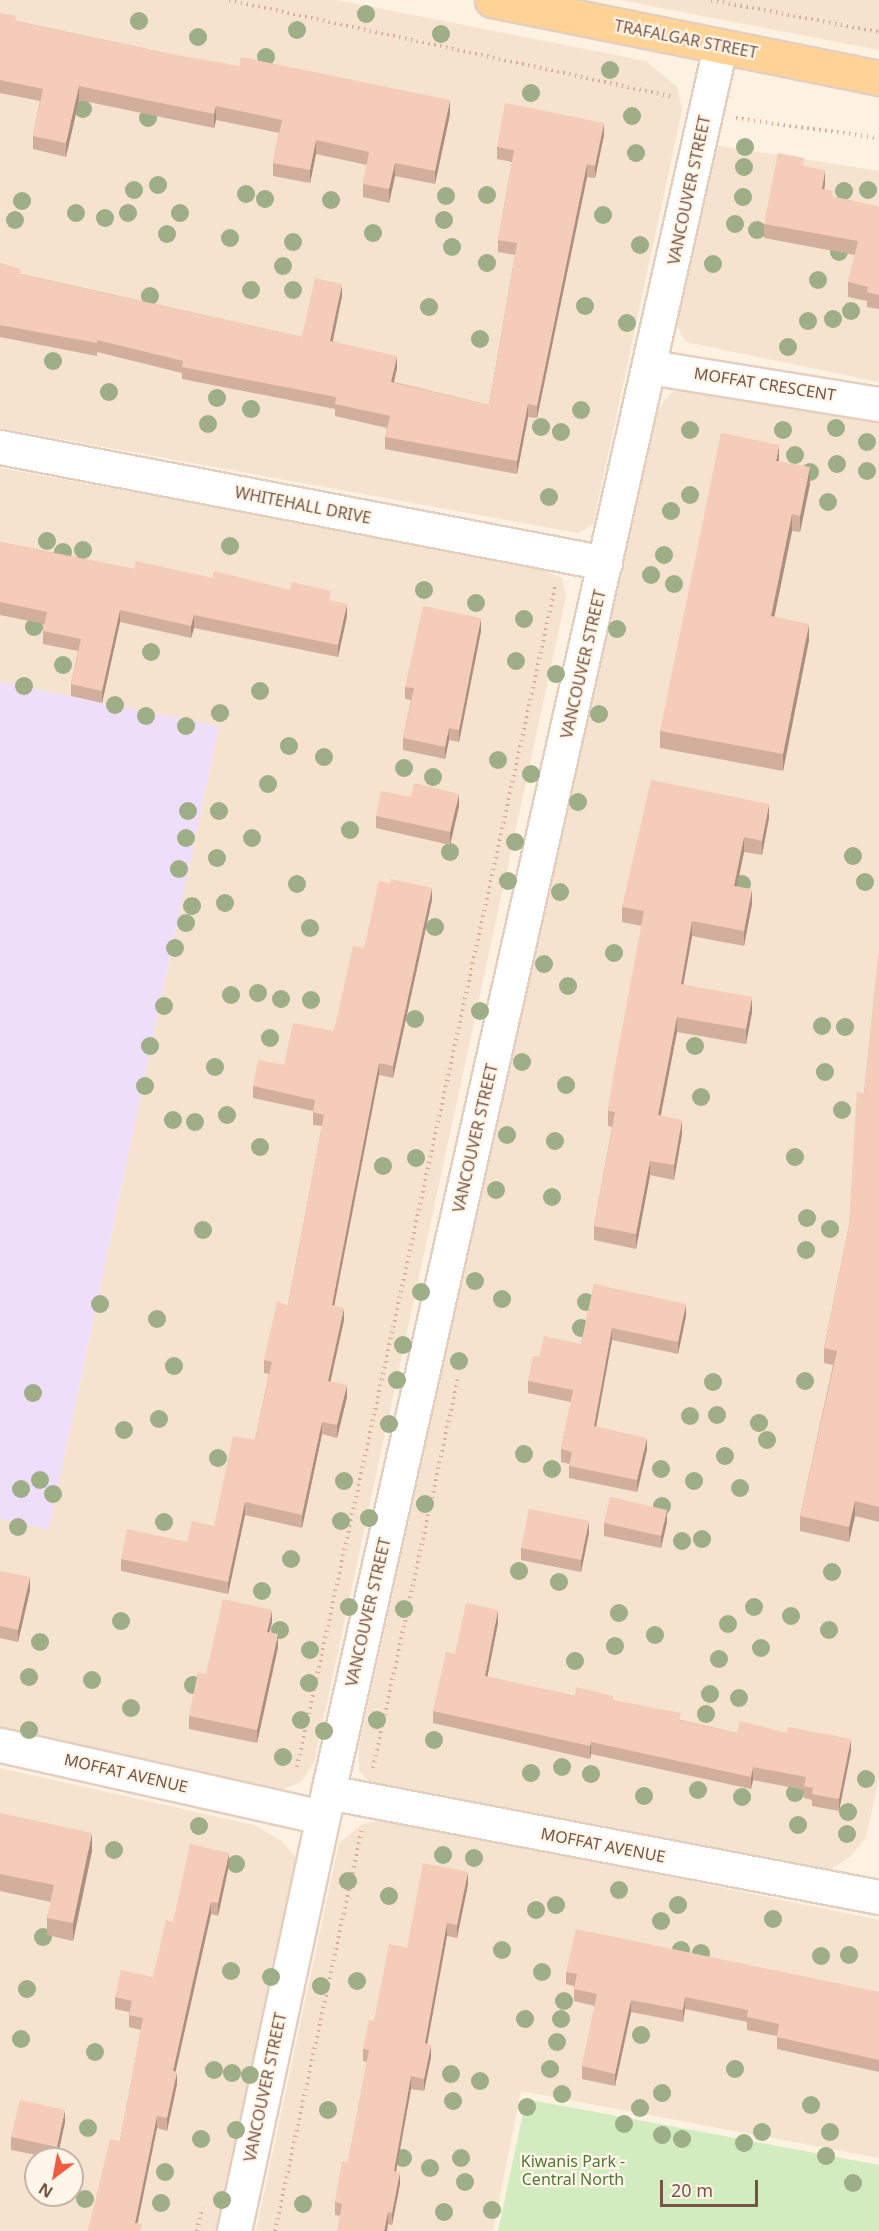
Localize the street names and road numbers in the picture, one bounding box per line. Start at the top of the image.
street label: TRAFALGAR STREET [613,16,759,62]
street label: VANCOUVER STREET [664,114,714,266]
street label: MOFFAT CRESCENT [693,363,837,405]
street label: WHITEHALL DRIVE [233,482,373,528]
street label: VANCOUVER STREET [557,588,609,740]
street label: VANCOUVER STREET [449,1062,501,1214]
street label: VANCOUVER STREET [342,1536,394,1688]
street label: MOFFAT AVENUE [62,1749,190,1797]
street label: MOFFAT AVENUE [539,1824,667,1866]
street label: VANCOUVER STREET [240,2011,290,2163]

